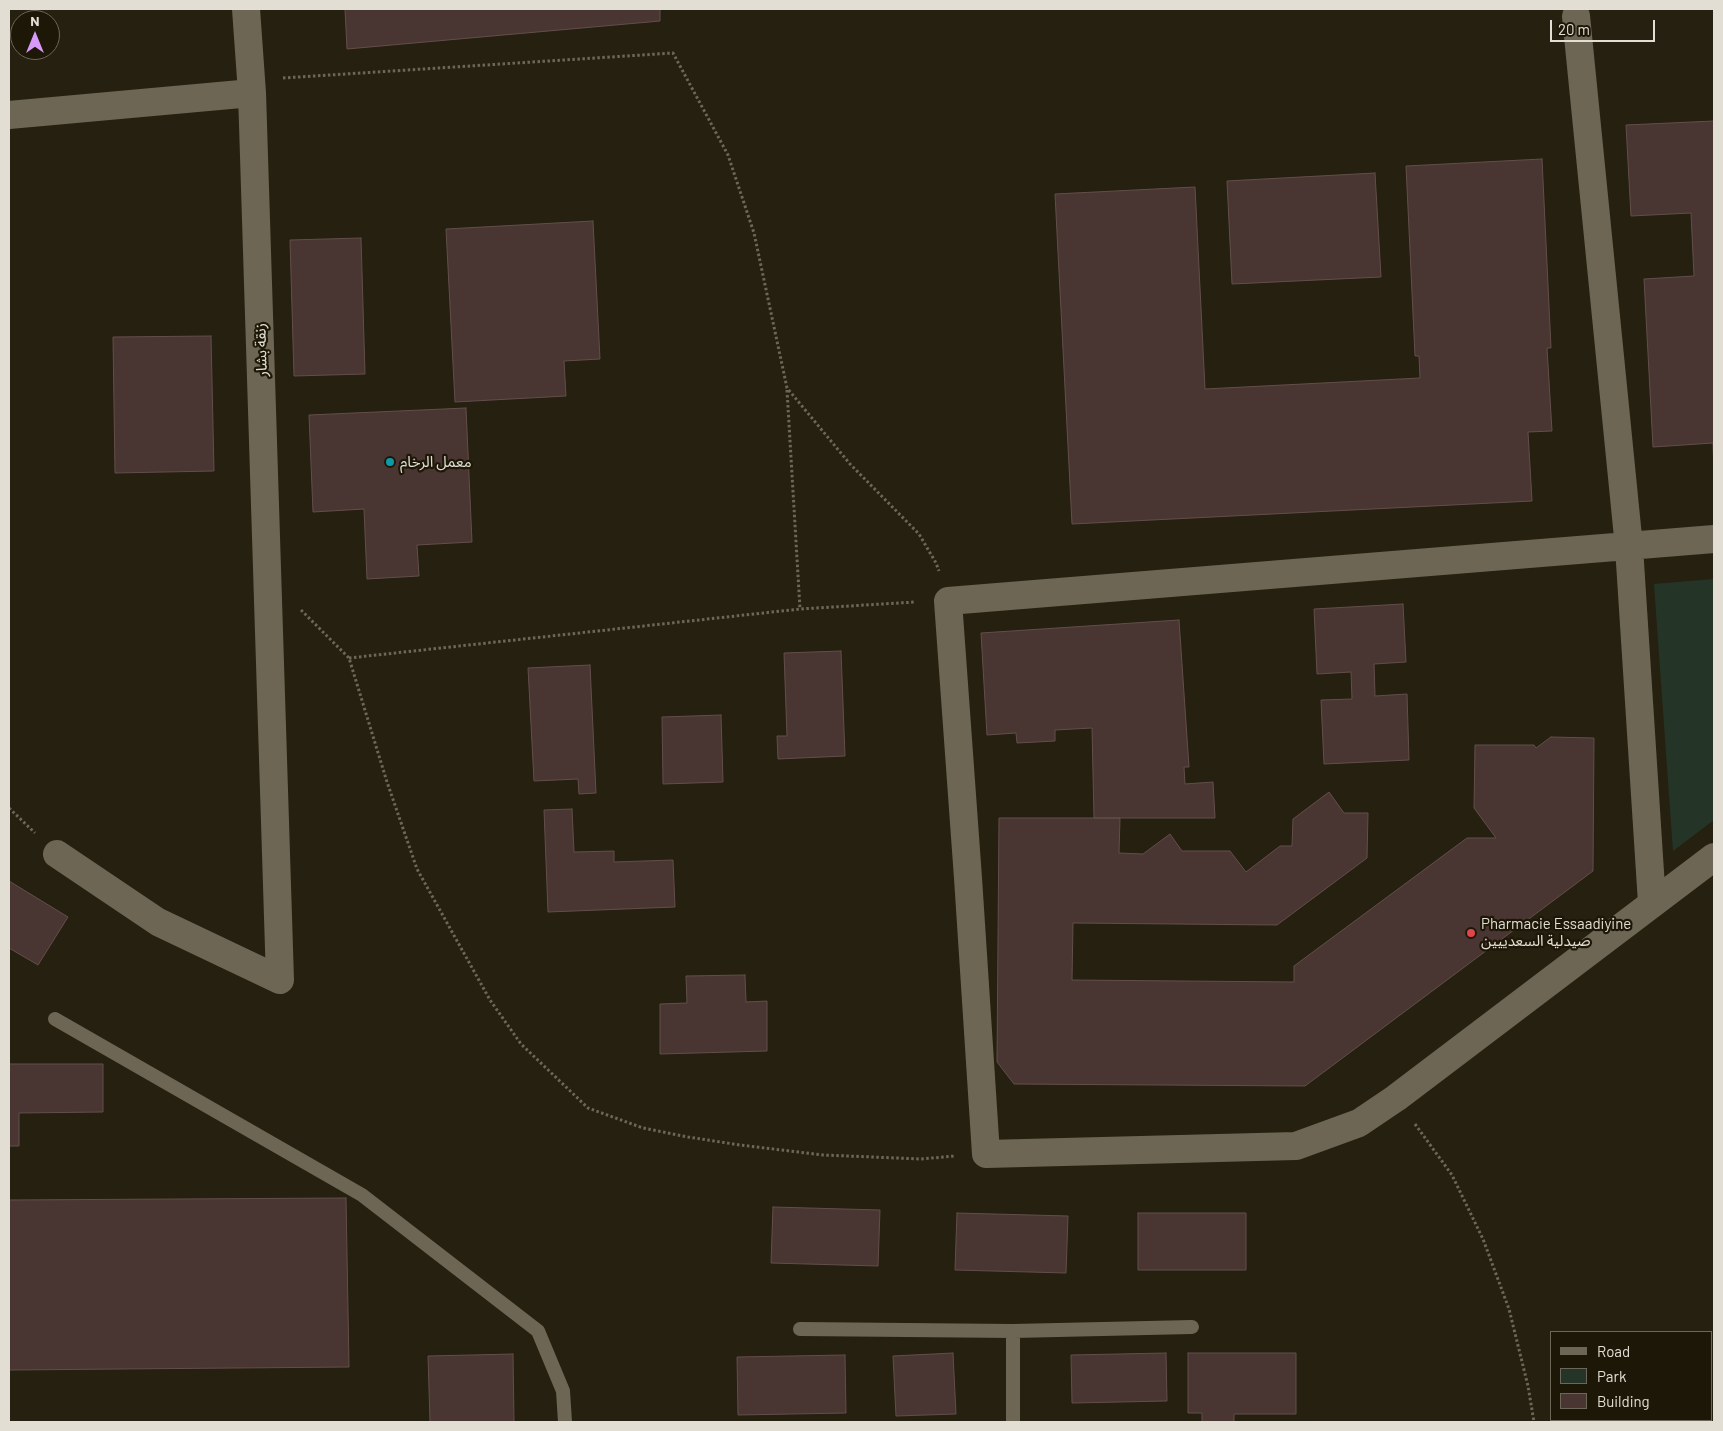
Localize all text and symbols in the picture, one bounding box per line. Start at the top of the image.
north arrow [10,10,60,60]
scale bar [1553,10,1658,42]
text: N [30,12,40,29]
text: 20 m [1558,20,1590,38]
street label: زنقة بشار [251,323,271,377]
place label: معمل الرخام [400,453,472,471]
marker: معمل الرخام [384,456,396,468]
place label: Pharmacie Essaadiyine صيدلية السعدييين [1481,915,1631,950]
marker: Pharmacie Essaadiyine صيدلية السعدييين [1465,927,1477,939]
legend [1550,1331,1713,1421]
text: Road [1597,1342,1630,1360]
text: Park [1597,1367,1626,1385]
text: Building [1597,1392,1650,1410]

